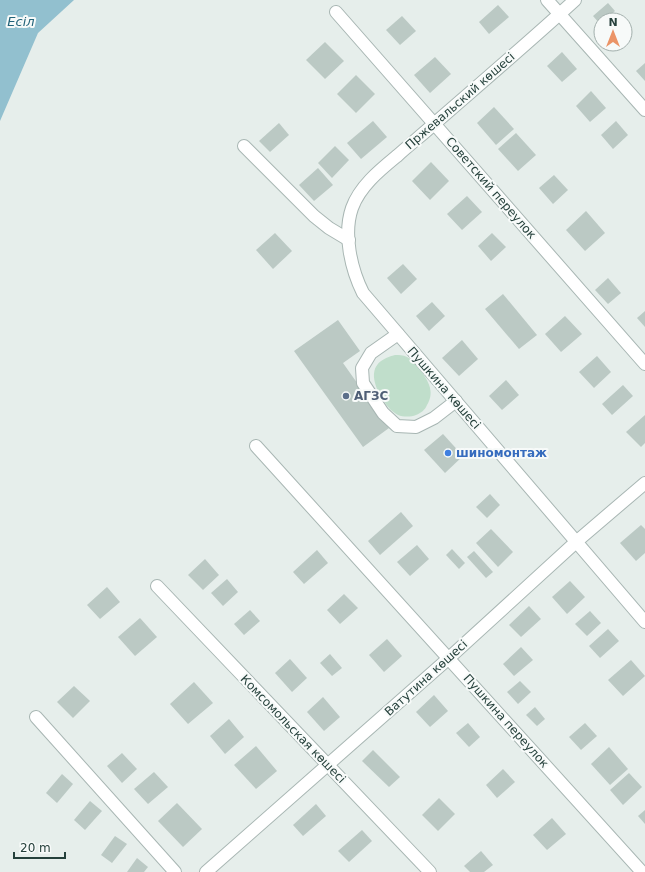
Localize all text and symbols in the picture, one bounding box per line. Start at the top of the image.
north arrow [593,12,633,52]
water label: Есіл [7,14,35,29]
text: N [608,16,618,29]
street label: Пржевальский көшесі [403,50,517,152]
street label: Советский переулок [443,134,539,242]
street label: Пушкина көшесі [405,344,483,432]
place label: АГЗС [354,389,388,403]
marker: АГЗС [341,391,351,401]
place label: шиномонтаж [456,446,547,460]
marker: шиномонтаж [443,448,453,458]
street label: Ватутина көшесі [382,637,470,719]
street label: Пушкина переулок [460,671,552,771]
street label: Комсомольская көшесі [238,672,348,786]
scale bar [14,834,65,860]
text: 20 m [20,841,51,855]

